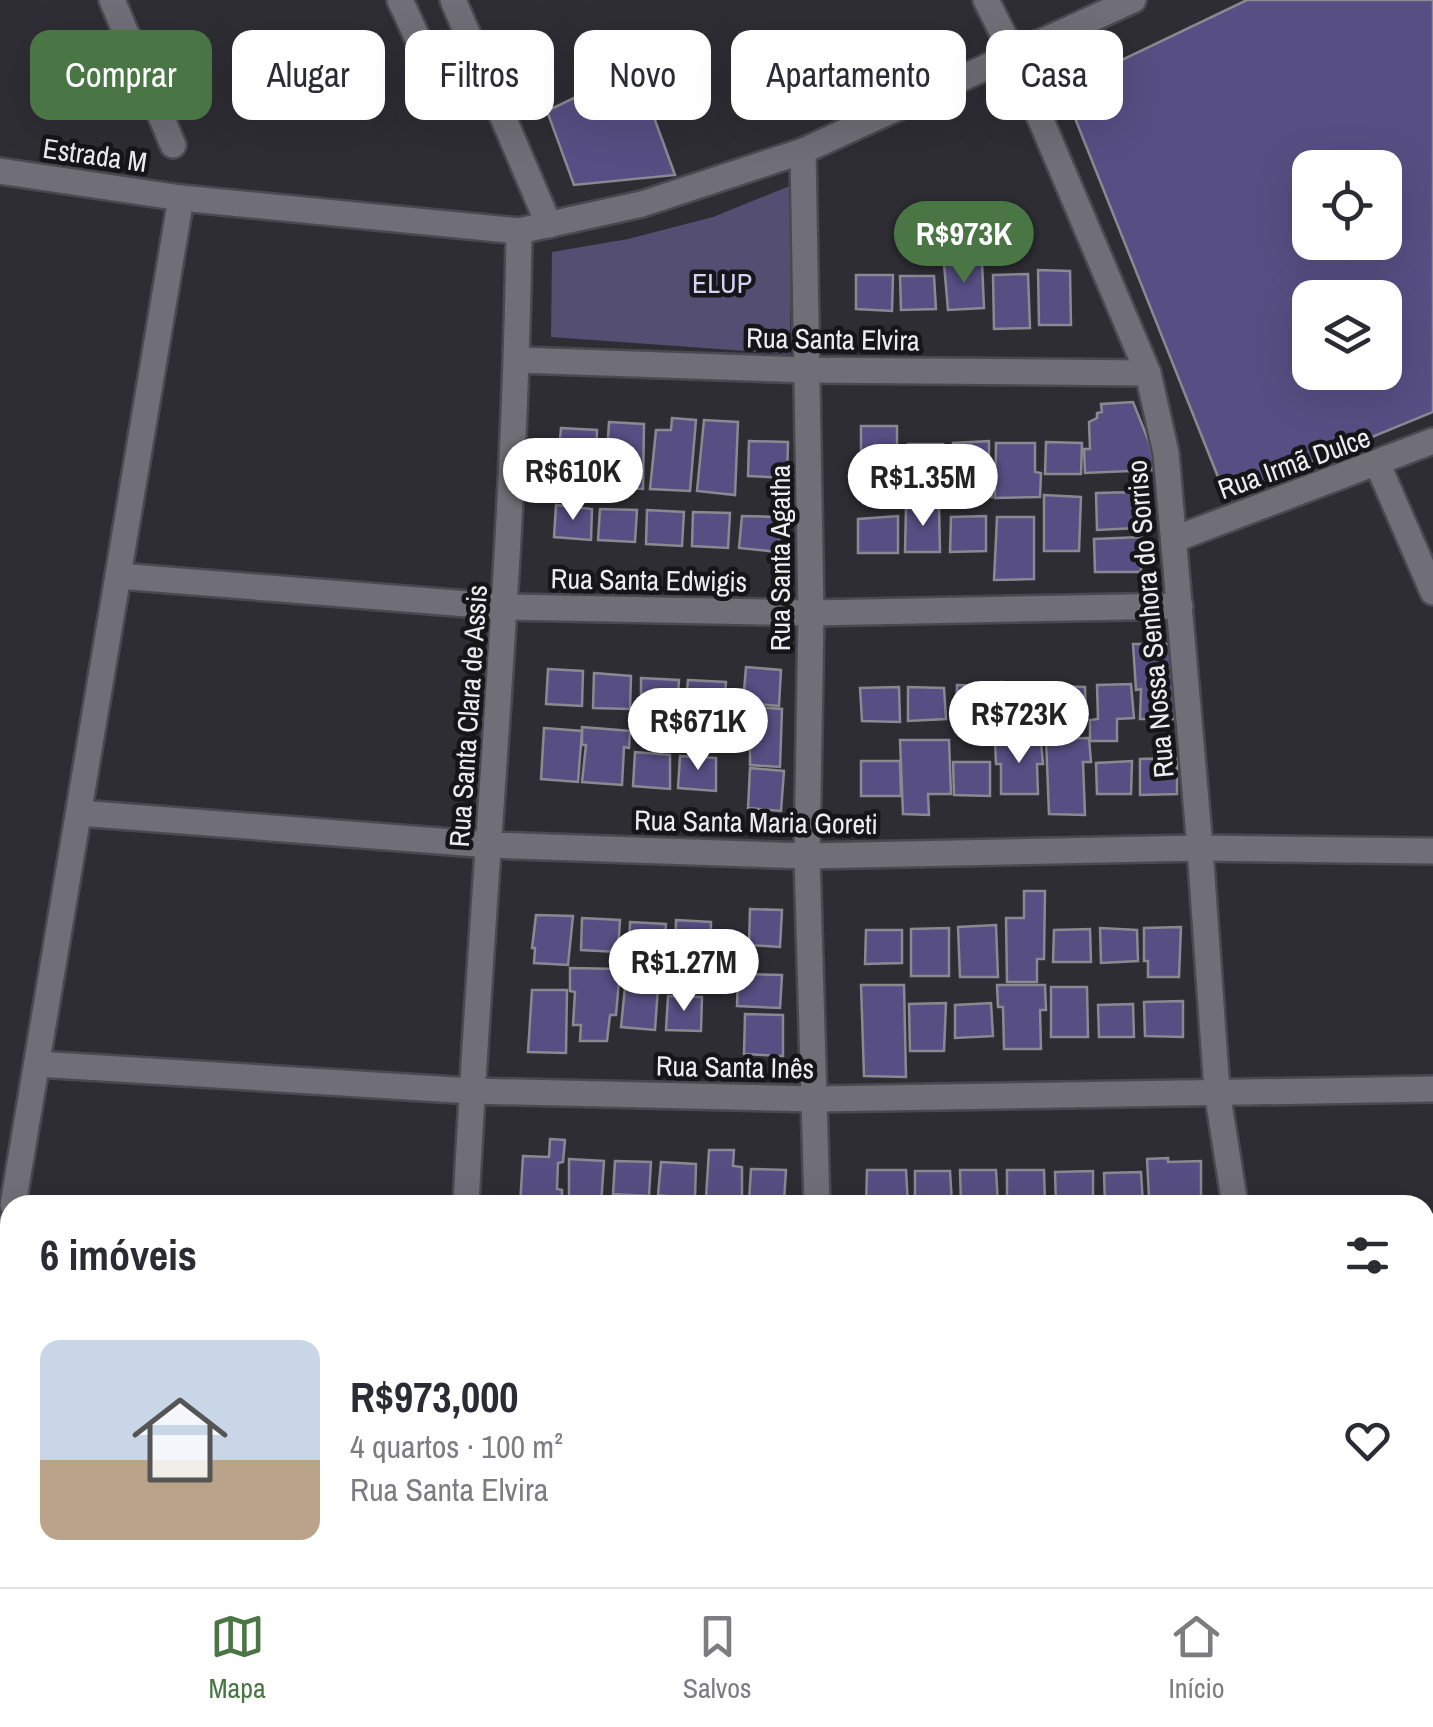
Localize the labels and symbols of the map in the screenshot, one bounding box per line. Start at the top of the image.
street label: Estrada M [41,129,149,181]
pin: R$973K [883,201,1045,286]
park label: ELUP [692,264,752,302]
street label: Rua Santa Elvira [746,318,920,360]
street label: Rua Irmã Dulce [1213,418,1375,508]
pin: R$610K [492,438,654,523]
pin: R$1.35M [831,444,1015,529]
street label: Rua Nossa Senhora do Sorriso [1117,458,1183,780]
street label: Rua Santa Agatha [761,465,799,651]
street label: Rua Santa Edwigis [550,559,748,601]
street label: Rua Santa Clara de Assis [440,584,496,848]
pin: R$723K [938,681,1100,766]
pin: R$671K [617,688,779,773]
street label: Rua Santa Maria Goreti [634,801,878,843]
pin: R$1.27M [592,929,776,1014]
street label: Rua Santa Inês [656,1047,814,1087]

